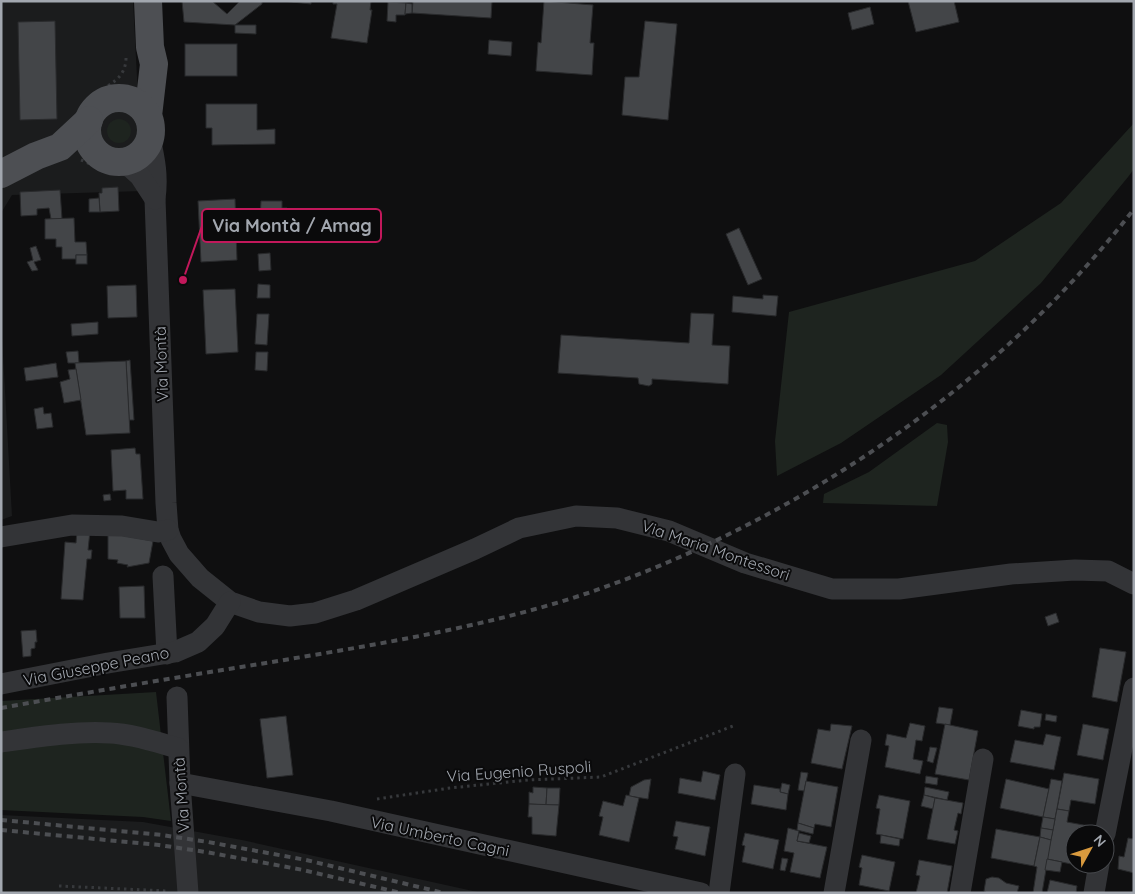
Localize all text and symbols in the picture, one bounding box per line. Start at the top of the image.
callout: Via Montà / Amag [202,209,381,242]
text: Via Montà / Amag [212,214,372,237]
street label: Via Montà [150,326,172,402]
street label: Via Maria Montessori [639,515,793,585]
street label: Via Giuseppe Peano [21,642,171,690]
street label: Via Eugenio Ruspoli [446,756,592,786]
street label: Via Montà [168,757,194,833]
street label: Via Umberto Cagni [369,812,511,860]
north arrow [1065,824,1115,874]
text: N [1090,831,1110,850]

